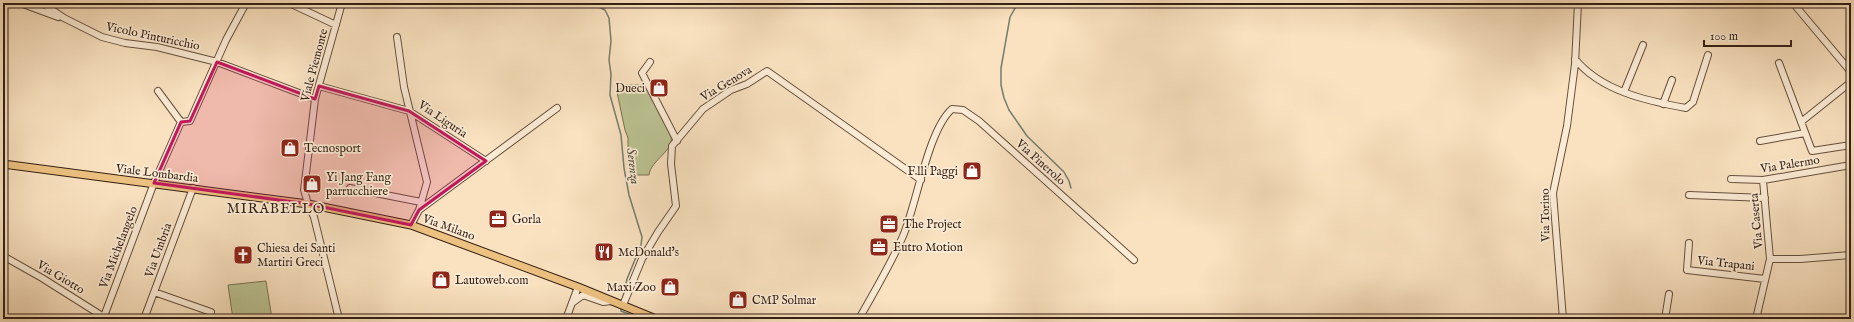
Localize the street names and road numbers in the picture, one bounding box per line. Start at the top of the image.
street label: Vicolo Pinturicchio [104,19,202,54]
street label: Viale Piemonte [297,27,332,104]
street label: Via Genova [697,62,755,105]
street label: Via Liguria [414,97,471,142]
street label: Via Pinerolo [1012,136,1069,189]
street label: Via Palermo [1758,152,1821,177]
street label: Viale Lombardia [114,161,200,186]
street label: Via Torino [1538,188,1553,243]
street label: Via Caserta [1747,192,1766,251]
street label: Via Michelangelo [96,203,141,291]
street label: Via Milano [420,211,478,244]
street label: Via Umbria [141,220,176,281]
street label: Via Trapani [1695,253,1755,275]
street label: Via Giotto [33,257,88,298]

